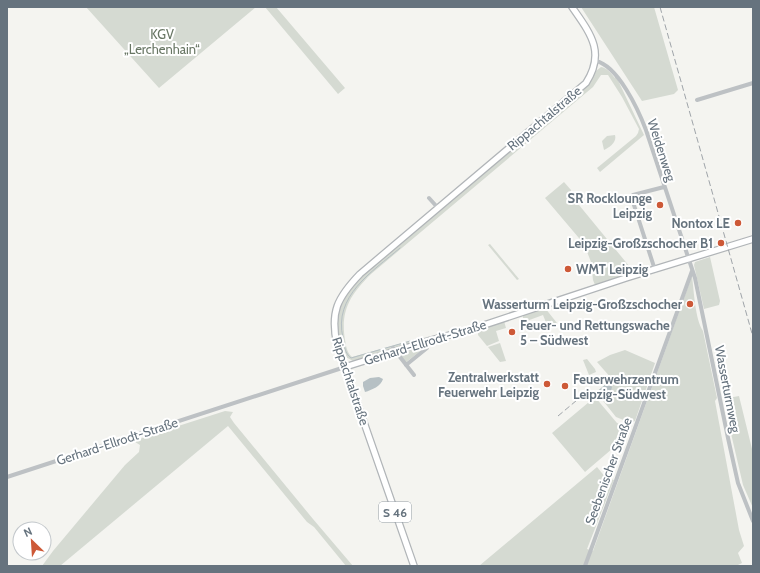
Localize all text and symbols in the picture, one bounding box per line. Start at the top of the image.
park label: KGV „Lerchenhain“ [124,26,200,57]
street label: Rippachtalstraße [504,82,585,154]
street label: Weidenweg [644,117,680,184]
place label: SR Rocklounge Leipzig [568,190,652,221]
marker: SR Rocklounge Leipzig [655,200,665,210]
place label: Nontox LE [672,215,730,231]
marker: Nontox LE [733,218,743,228]
place label: Leipzig-Großzschocher B1 [568,235,713,251]
marker: Leipzig-Großzschocher B1 [716,238,726,248]
place label: WMT Leipzig [576,261,649,277]
marker: WMT Leipzig [563,264,573,274]
place label: Wasserturm Leipzig-Großzschocher [482,296,683,312]
marker: Wasserturm Leipzig-Großzschocher [685,299,695,309]
street label: Gerhard-Ellrodt-Straße [362,316,488,368]
place label: Feuer- und Rettungswache 5 – Südwest [520,317,670,348]
marker: Feuer- und Rettungswache 5 – Südwest [507,327,517,337]
street label: Rippachtalstraße [329,335,373,427]
street label: Wasserturmweg [712,344,744,435]
place label: Zentralwerkstatt Feuerwehr Leipzig [438,369,540,400]
place label: Feuerwehrzentrum Leipzig-Südwest [573,371,679,402]
marker: Zentralwerkstatt Feuerwehr Leipzig [542,379,552,389]
marker: Feuerwehrzentrum Leipzig-Südwest [560,381,570,391]
street label: Gerhard-Ellrodt-Straße [54,414,180,468]
street label: Seebenischer Straße [581,415,635,527]
road number: S 46 [379,502,411,522]
north arrow [12,521,52,561]
text: N [21,524,34,540]

